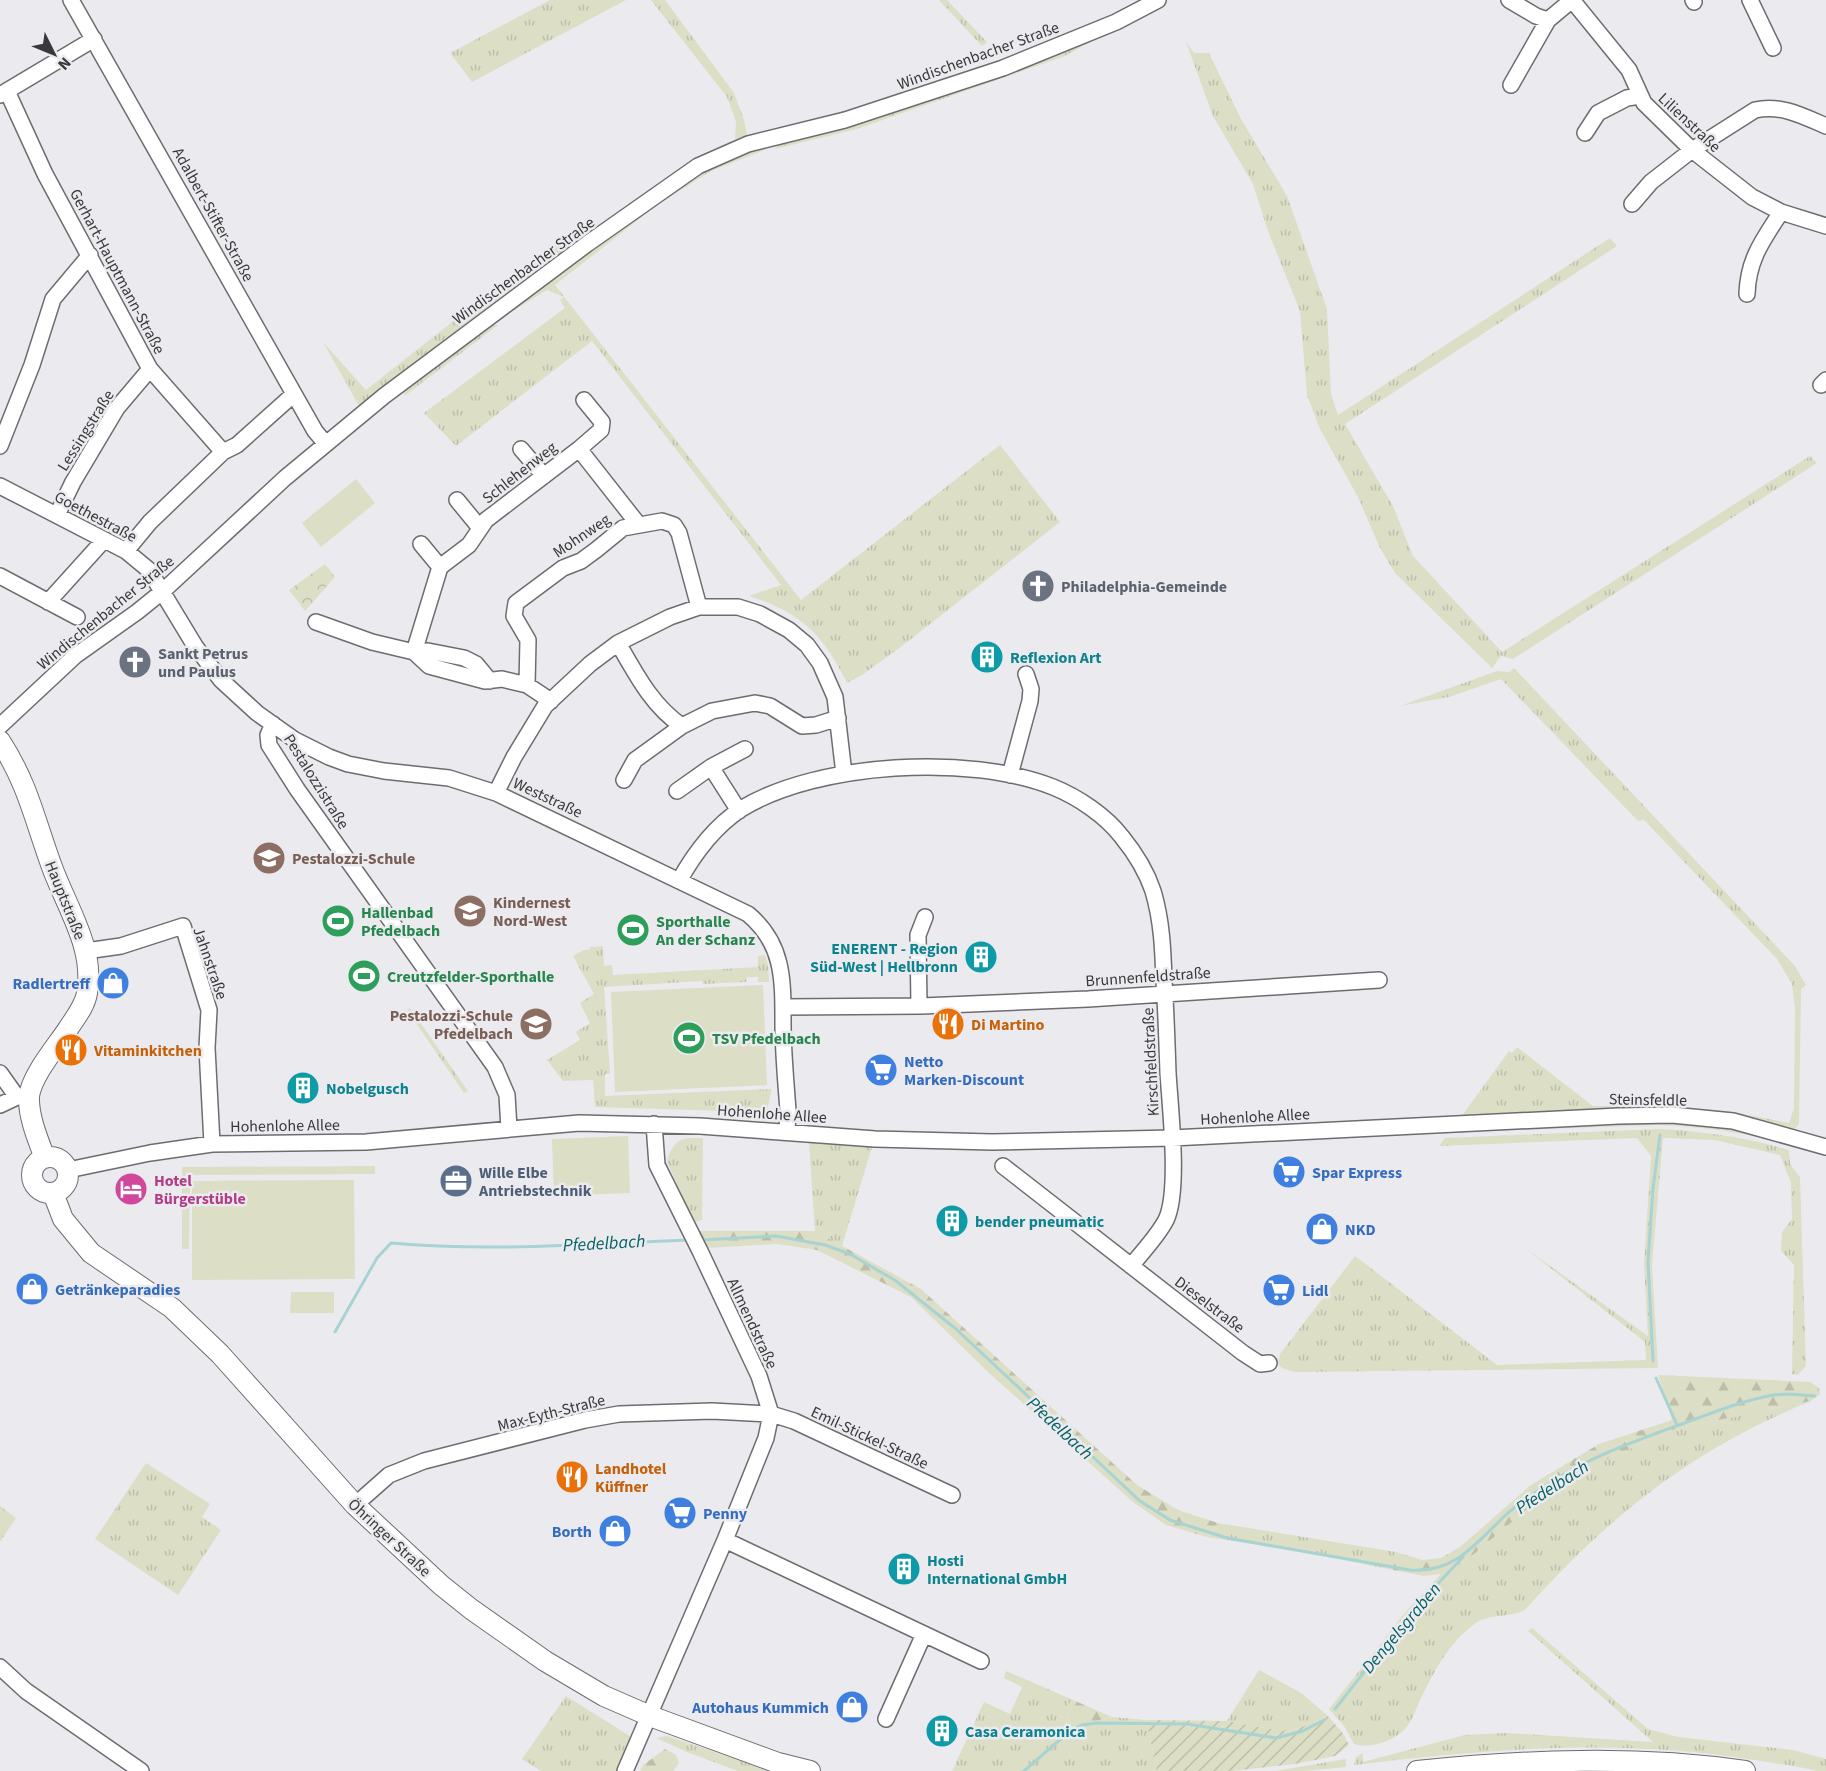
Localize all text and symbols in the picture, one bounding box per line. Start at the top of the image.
street label: Windischenbacher Straße [894,16,1062,95]
north arrow [24,24,84,84]
text: N [53,52,76,75]
street label: Lilienstraße [1653,88,1726,158]
street label: Adalbert-Stifter-Straße [167,143,259,286]
street label: Gerhart-Hauptmann-Straße [64,185,170,358]
street label: Windischenbacher Straße [448,212,599,330]
street label: Lessingstraße [52,386,120,475]
street label: Schlehenweg [478,437,562,509]
street label: Goethestraße [50,486,141,548]
street label: Mohnweg [548,509,615,563]
street label: Windischenbacher Straße [32,550,179,675]
church icon: Philadelphia-Gemeinde [1020,568,1056,604]
place label: Philadelphia-Gemeinde [1061,576,1227,598]
building icon: Reflexion Art [969,639,1005,675]
place label: Sankt Petrus und Paulus [158,643,248,683]
church icon: Sankt Petrus und Paulus [117,644,153,680]
place label: Reflexion Art [1010,647,1101,669]
street label: Pestalozzistraße [278,730,354,833]
street label: Weststraße [509,772,586,824]
school or university icon: Pestalozzi-Schule [251,840,287,876]
place label: Pestalozzi-Schule [292,848,415,870]
street label: Hauptstraße [39,858,91,943]
place label: Kindernest Nord-West [493,892,571,932]
school or university icon: Kindernest Nord-West [452,893,488,929]
place label: Hallenbad Pfedelbach [361,902,440,942]
sports icon: Hallenbad Pfedelbach [320,903,356,939]
place label: Sporthalle An der Schanz [655,911,755,951]
sports icon: Sporthalle An der Schanz [615,912,651,948]
street label: Jahnstraße [187,924,233,1003]
place label: ENERENT - Region Süd-West | Hellbronn [810,938,958,978]
building icon: ENERENT - Region Süd-West | Hellbronn [963,939,999,975]
sports icon: Creutzfelder-Sporthalle [346,958,382,994]
street label: Brunnenfeldstraße [1085,962,1211,992]
shop icon: Radlertreff [95,965,131,1001]
place label: Creutzfelder-Sporthalle [387,966,554,988]
place label: Radlertreff [12,973,91,995]
place label: Pestalozzi-Schule Pfedelbach [390,1005,513,1045]
school or university icon: Pestalozzi-Schule Pfedelbach [518,1006,554,1042]
restaurant icon: Di Martino [930,1006,966,1042]
street label: Kirschfeldstraße [1137,1007,1165,1117]
place label: Di Martino [971,1014,1044,1036]
sports icon: TSV Pfedelbach [671,1020,707,1056]
place label: TSV Pfedelbach [712,1028,821,1050]
restaurant icon: Vitaminkitchen [53,1032,89,1068]
place label: Vitaminkitchen [93,1040,202,1062]
place label: Netto Marken-Discount [904,1051,1024,1091]
supermarket icon: Netto Marken-Discount [863,1052,899,1088]
building icon: Nobelgusch [285,1070,321,1106]
place label: Nobelgusch [326,1078,409,1100]
street label: Steinsfeldle [1609,1088,1687,1112]
street label: Hohenlohe Allee [716,1099,828,1129]
street label: Hohenlohe Allee [1200,1103,1311,1131]
street label: Hohenlohe Allee [230,1114,340,1138]
supermarket icon: Spar Express [1271,1154,1307,1190]
place label: Wille Elbe Antriebstechnik [478,1162,592,1202]
place label: Spar Express [1312,1162,1402,1184]
office icon: Wille Elbe Antriebstechnik [438,1163,474,1199]
place label: Hotel Bürgerstüble [154,1170,246,1210]
hotel icon: Hotel Bürgerstüble [113,1171,149,1207]
building icon: bender pneumatic [934,1203,970,1239]
place label: bender pneumatic [975,1211,1105,1233]
shop icon: NKD [1304,1211,1340,1247]
place label: NKD [1345,1219,1376,1241]
water label: Pfedelbach [562,1229,646,1258]
shop icon: Getränkeparadies [14,1271,50,1307]
street label: Dieselstraße [1170,1271,1249,1338]
supermarket icon: Lidl [1261,1272,1297,1308]
street label: Allmendstraße [721,1274,783,1372]
place label: Getränkeparadies [55,1279,180,1301]
place label: Lidl [1302,1280,1329,1302]
street label: Max-Eyth-Straße [495,1389,607,1437]
water label: Pfedelbach [1021,1391,1098,1466]
street label: Emil-Stickel-Straße [807,1401,932,1475]
water label: Pfedelbach [1511,1454,1594,1520]
place label: Landhotel Küffner [595,1458,667,1498]
restaurant icon: Landhotel Küffner [554,1459,590,1495]
street label: Öhringer Straße [343,1494,436,1582]
supermarket icon: Penny [662,1495,698,1531]
place label: Penny [703,1503,748,1525]
shop icon: Borth [597,1513,633,1549]
place label: Borth [552,1521,592,1543]
place label: Hosti International GmbH [927,1550,1067,1590]
building icon: Hosti International GmbH [886,1551,922,1587]
water label: Dengelsgraben [1356,1578,1447,1679]
shop icon: Autohaus Kummich [834,1689,870,1725]
place label: Autohaus Kummich [691,1697,829,1719]
building icon: Casa Ceramonica [924,1713,960,1749]
place label: Casa Ceramonica [965,1721,1085,1743]

